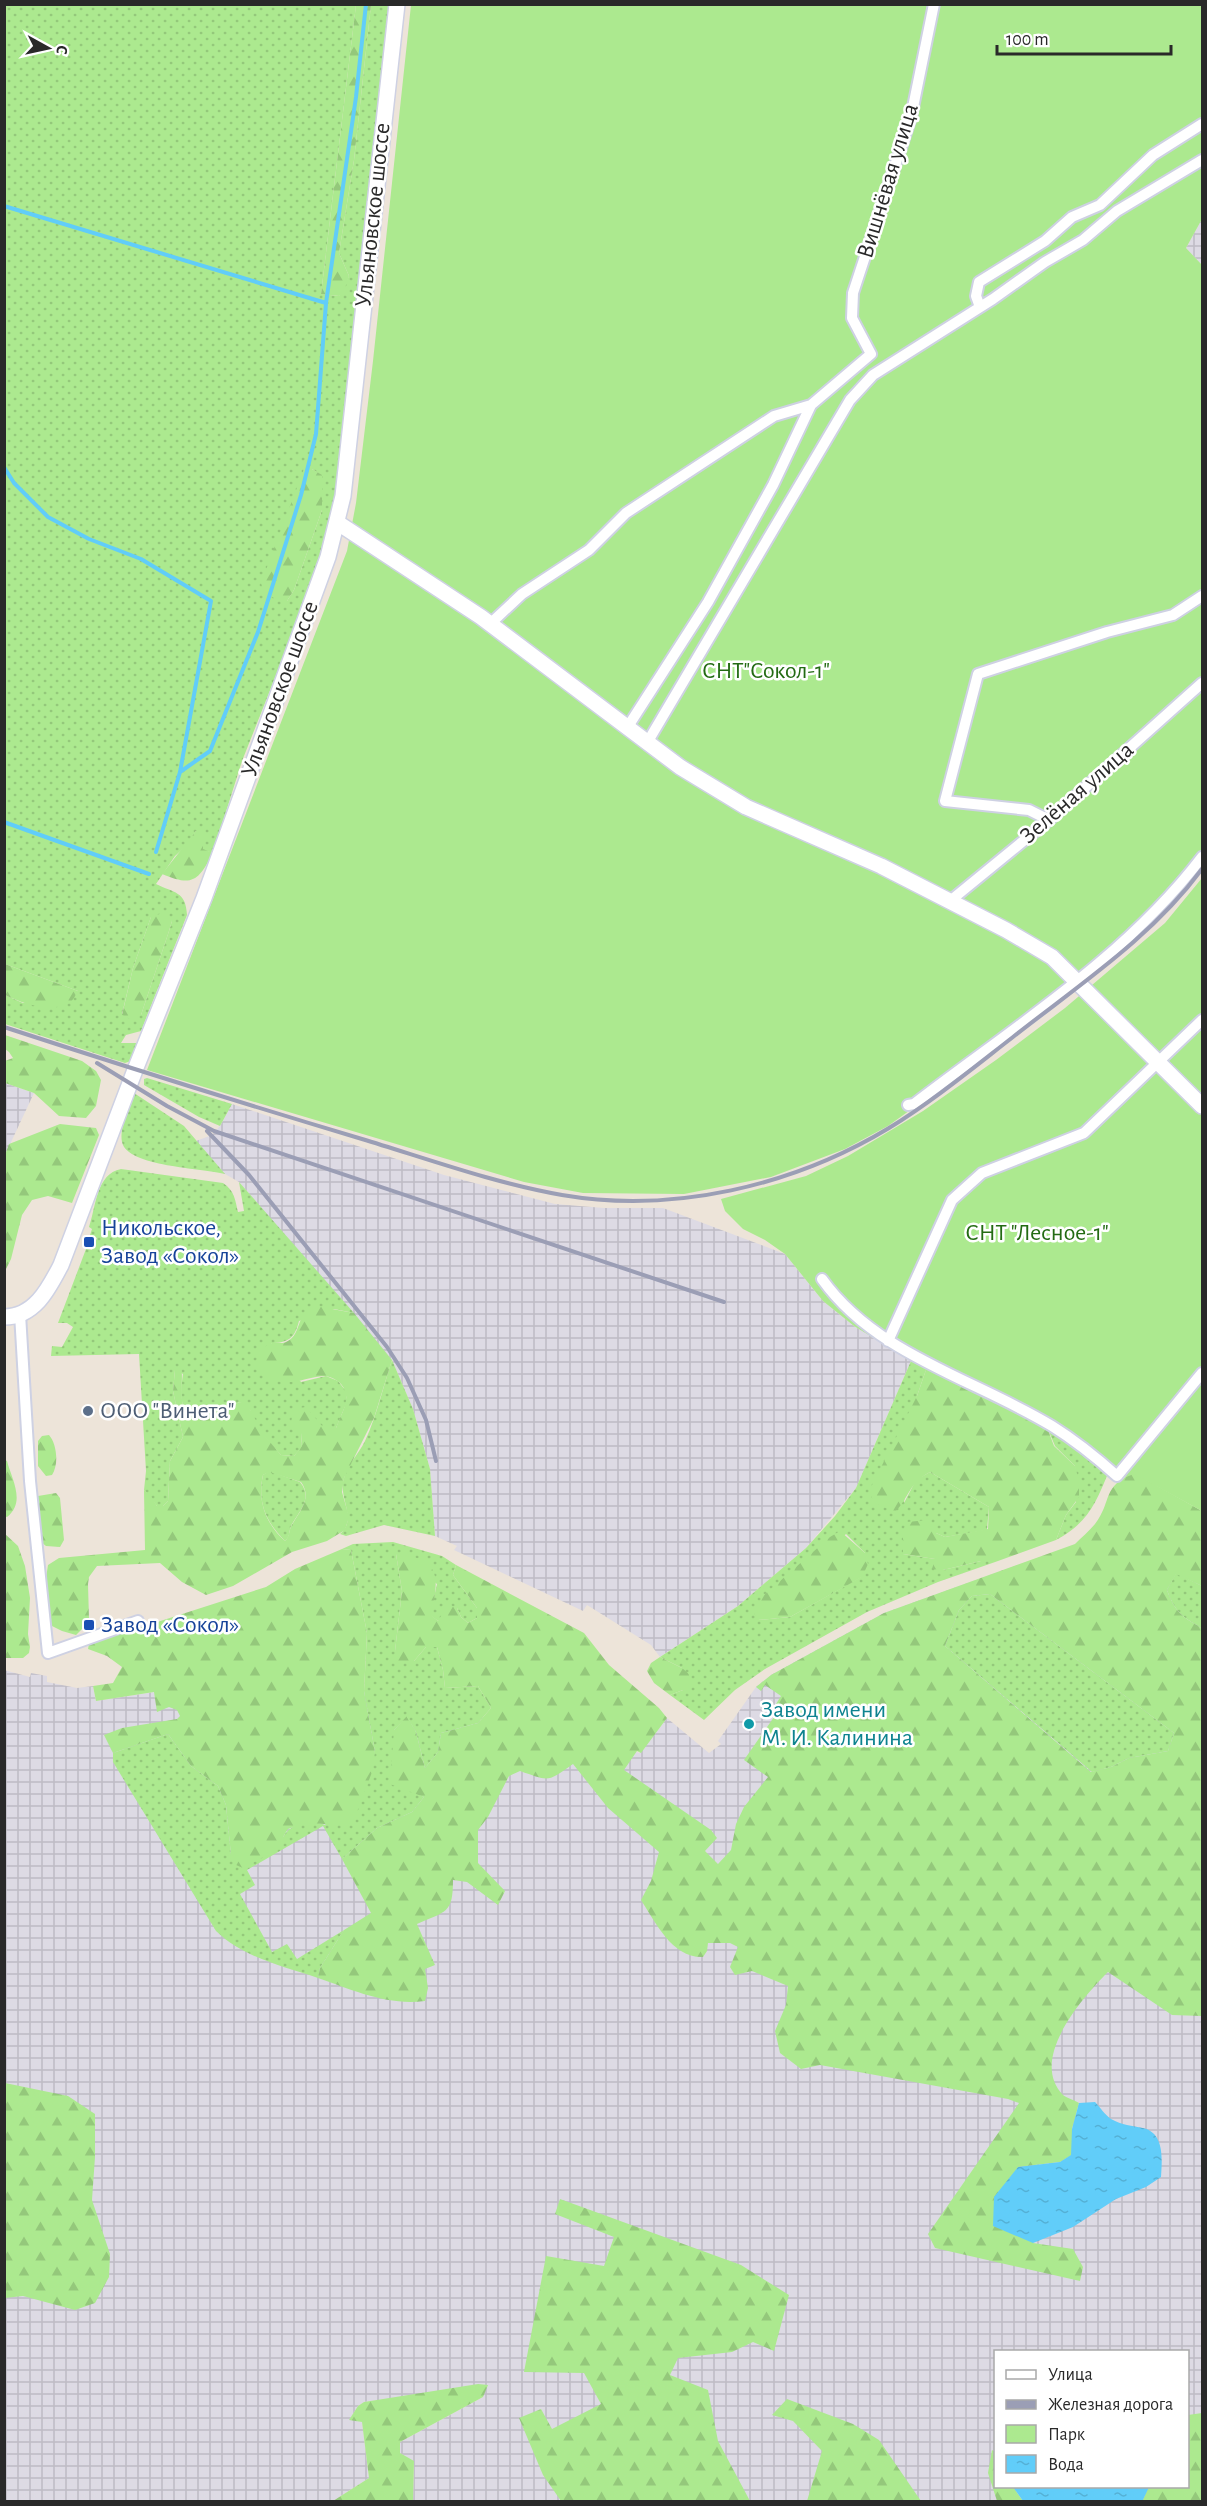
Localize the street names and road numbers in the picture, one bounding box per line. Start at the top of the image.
street label: Вишнёвая улица [853,101,923,261]
street label: Ульяновское шоссе [351,122,395,308]
street label: Ульяновское шоссе [237,598,323,780]
street label: Зелёная улица [1016,738,1138,848]

